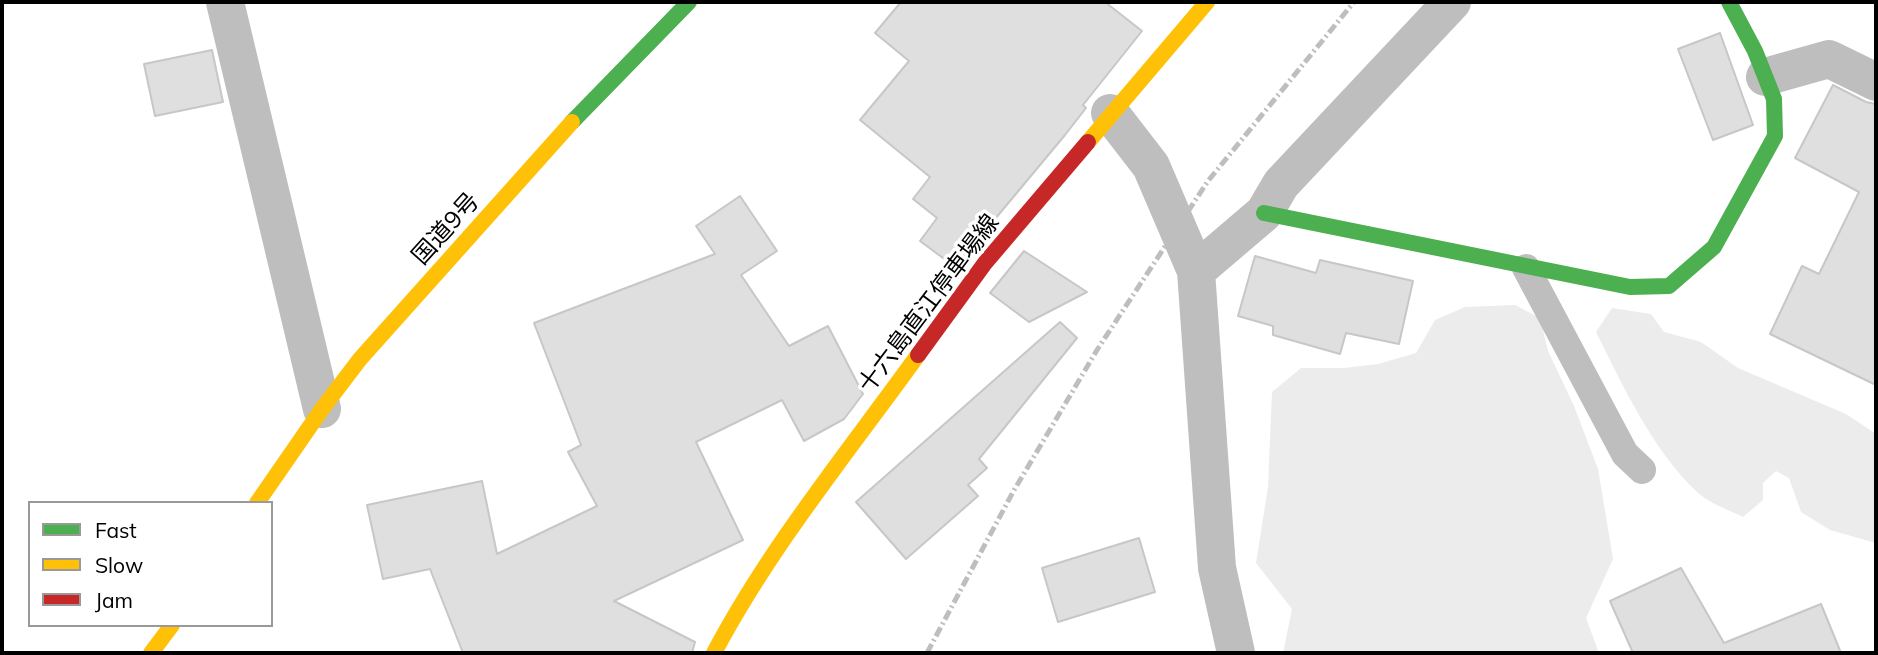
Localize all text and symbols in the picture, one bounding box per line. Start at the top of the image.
street label: 国道9号 [406,187,486,271]
street label: 十六島直江停車場線 [853,209,1005,399]
legend [28,501,273,627]
text: Fast [95,517,137,543]
text: Slow [95,552,143,578]
text: Jam [95,587,133,613]

